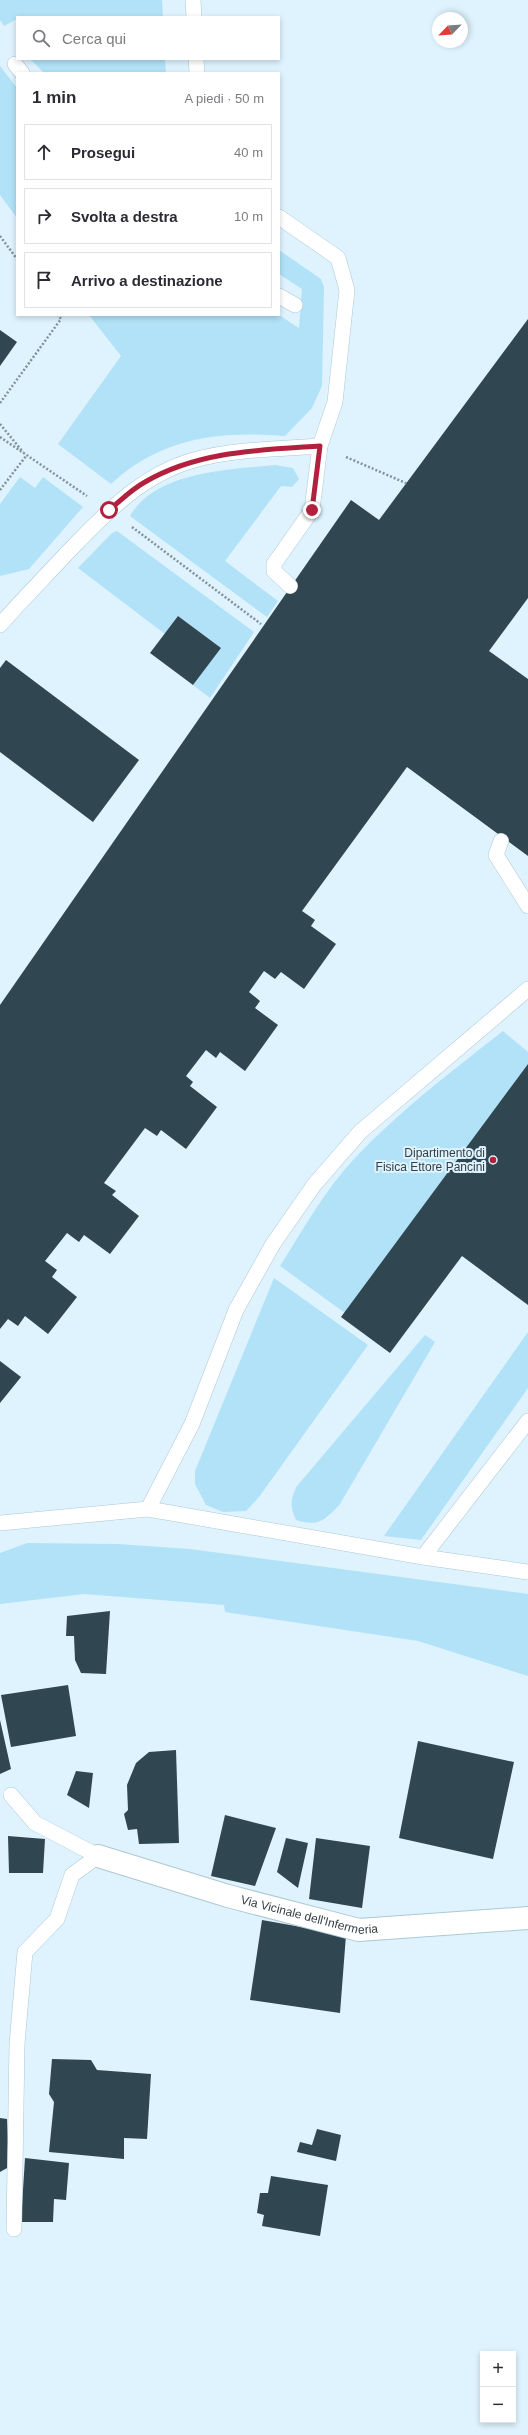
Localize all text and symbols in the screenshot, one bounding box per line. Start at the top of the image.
north arrow [432,12,468,48]
search box [16,16,280,60]
icon: search [30,27,52,49]
text: Cerca qui [62,30,126,47]
text: 1 min [32,88,76,107]
text: A piedi · 50 m [185,91,264,106]
icon: ahead [33,141,55,163]
text: Prosegui [71,144,135,161]
text: 40 m [234,145,263,160]
icon: right [33,205,55,227]
text: Svolta a destra [71,208,178,225]
text: 10 m [234,209,263,224]
icon: arrive [33,269,55,291]
text: Arrivo a destinazione [71,272,223,289]
route start [100,501,118,519]
route end [303,501,321,519]
place label: Dipartimento di Fisica Ettore Pancini [376,1146,485,1174]
marker: Dipartimento di Fisica Ettore Pancini [488,1155,498,1165]
street label: Via Vicinale dell'Infermeria [239,1893,379,1937]
map controls [480,2351,516,2423]
button: + [480,2351,516,2387]
button: − [480,2387,516,2423]

